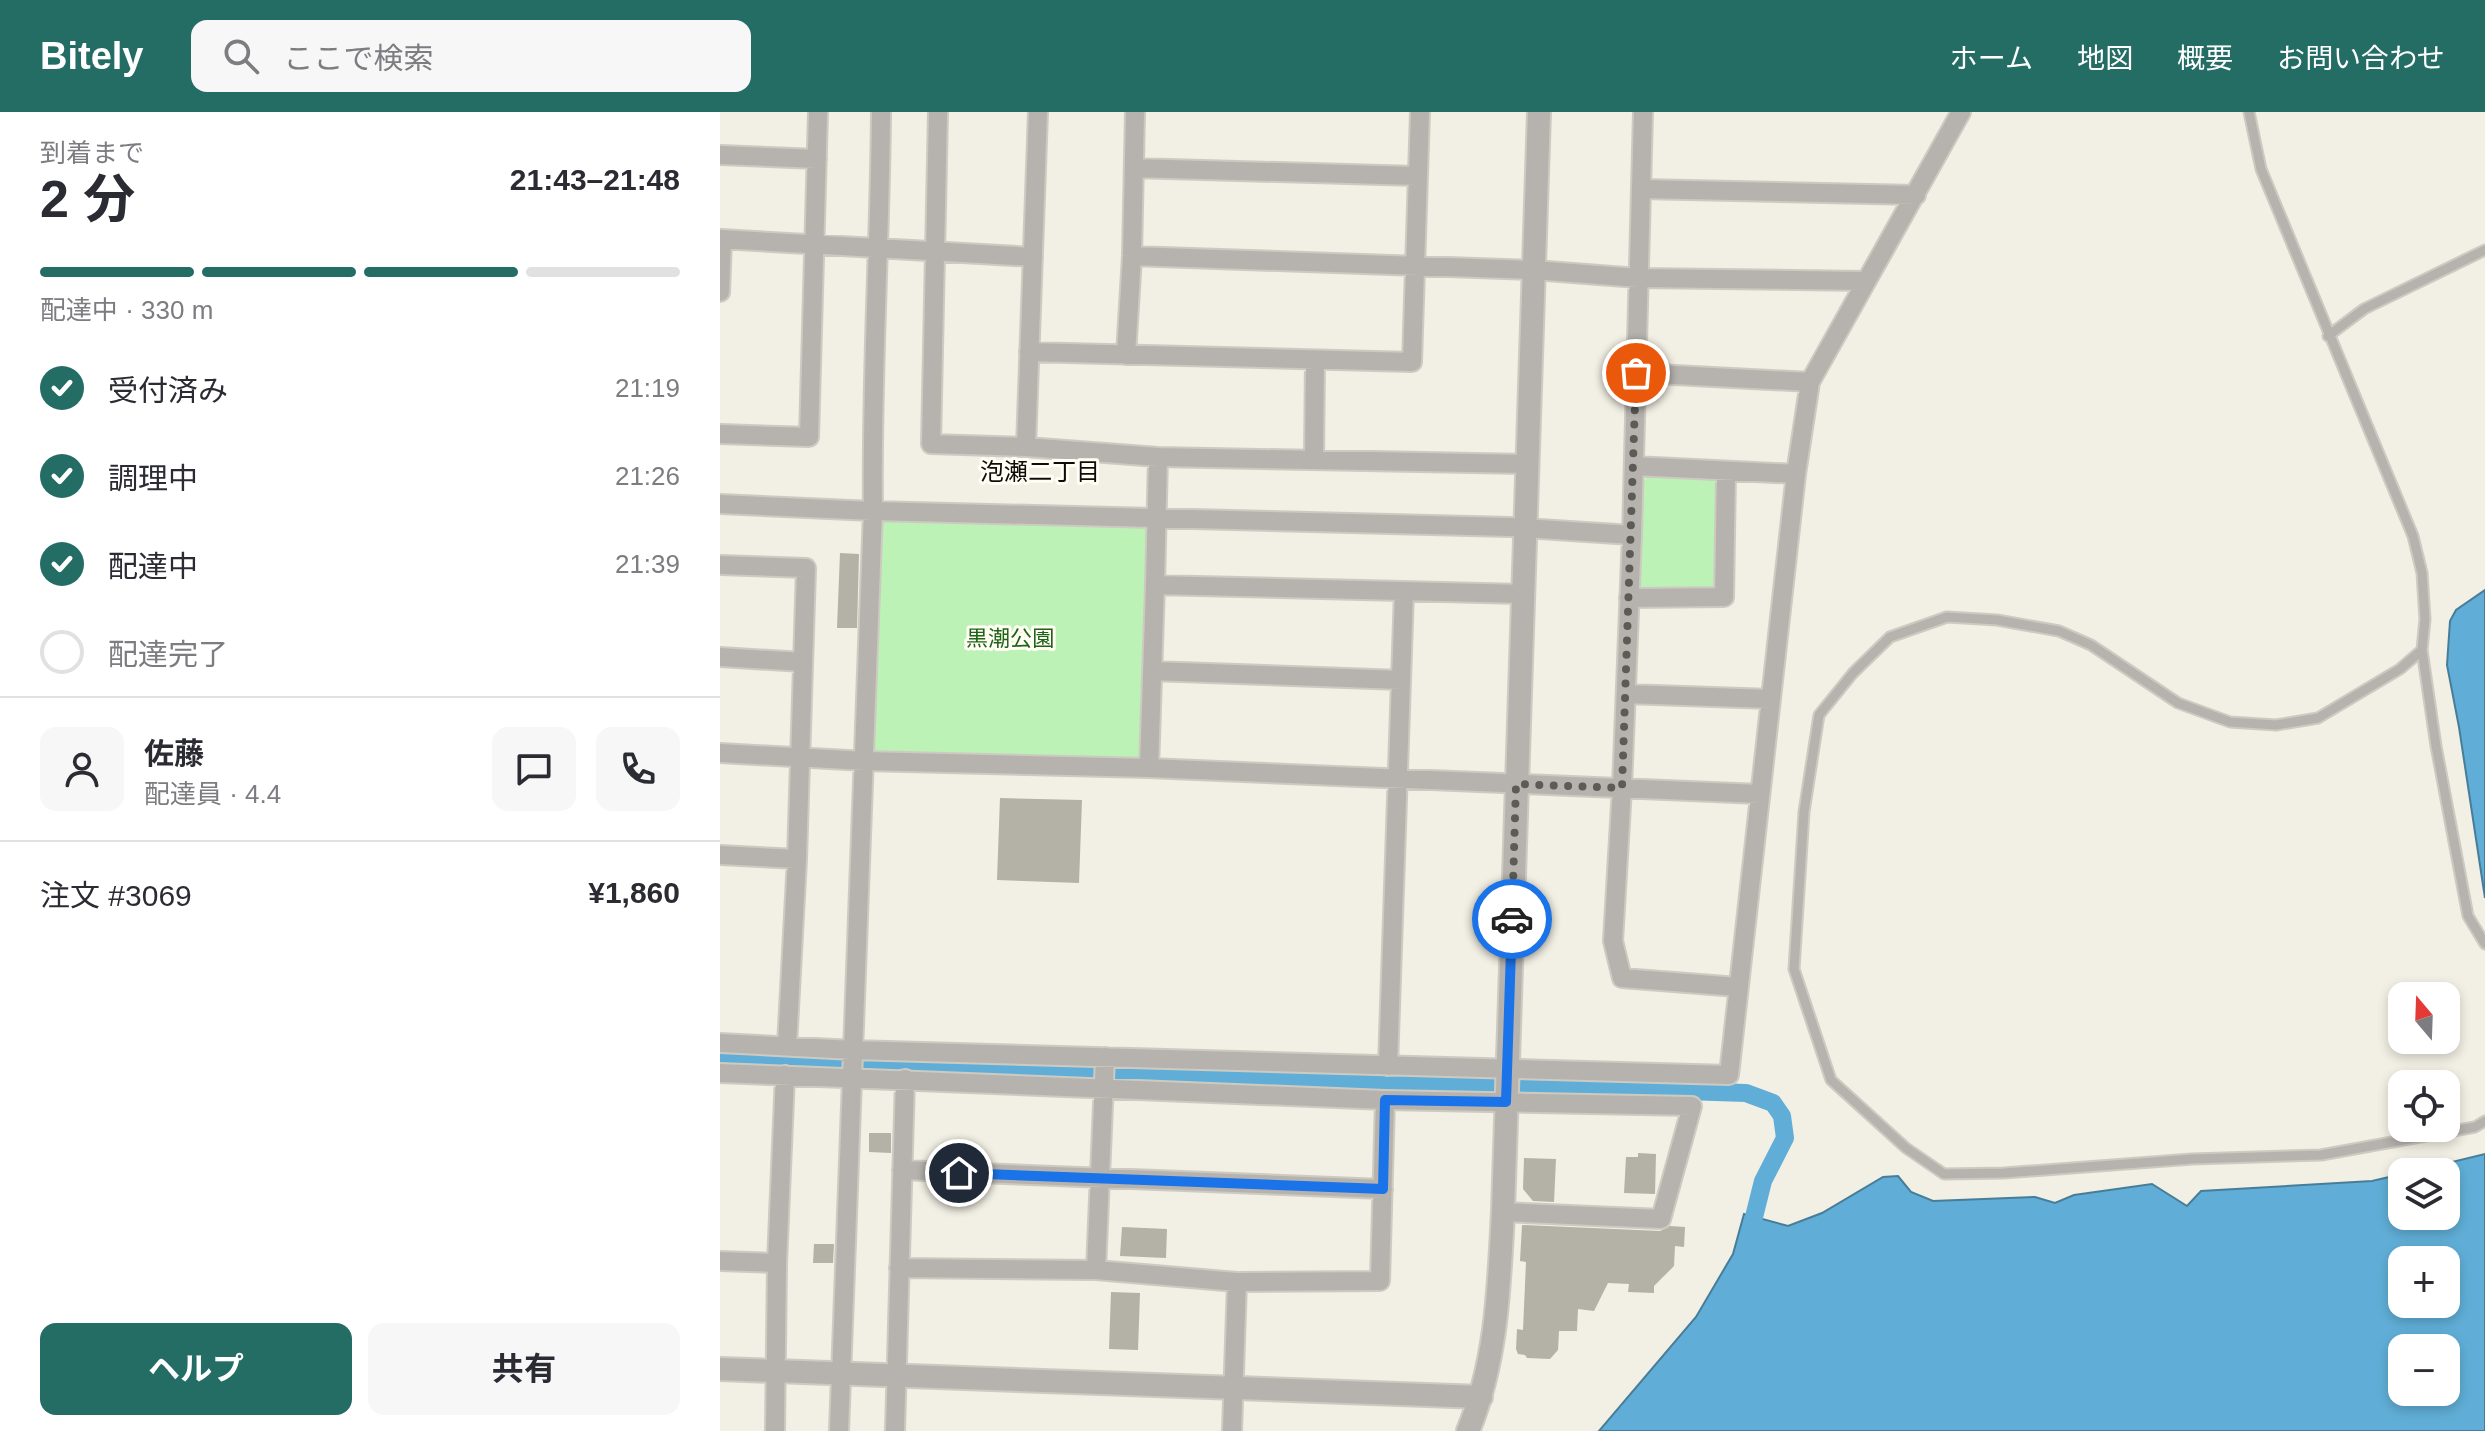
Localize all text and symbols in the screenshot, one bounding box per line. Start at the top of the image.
search box [191,20,751,92]
icon: search [219,34,263,78]
text: Bitely [40,35,143,77]
text: ここで検索 [283,42,433,75]
text: ホーム [1950,43,2033,74]
text: 地図 [2077,43,2133,74]
text: 概要 [2177,43,2233,74]
text: お問い合わせ [2277,43,2445,74]
text: 到着まで [40,138,144,168]
text: 21:43–21:48 [510,163,680,196]
text: 2 分 [40,170,135,228]
text: 配達中 · 330 m [40,295,213,325]
pin [1602,339,1670,407]
icon: bag [1614,351,1658,395]
icon: check [40,366,84,410]
text: 21:19 [615,373,680,403]
text: 受付済み [108,374,228,407]
icon: check [40,454,84,498]
district label: 泡瀬二丁目 [980,458,1100,485]
text: 21:26 [615,461,680,491]
text: 調理中 [108,462,198,495]
icon: check [40,542,84,586]
text: 21:39 [615,549,680,579]
text: 配達中 [108,550,198,583]
park label: 黒潮公園 [966,626,1054,651]
text: 配達完了 [108,638,228,671]
button: person [40,727,124,811]
button: chat [492,727,576,811]
button: phone [596,727,680,811]
text: 佐藤 [144,737,204,770]
text: 配達員 · 4.4 [144,779,281,809]
text: ¥1,860 [588,876,680,909]
text: 注文 #3069 [40,879,192,912]
courier [1472,879,1552,959]
icon: car [1490,897,1534,941]
north arrow [2388,982,2460,1054]
map controls [2388,982,2460,1406]
button: locate [2388,1070,2460,1142]
pin [925,1139,993,1207]
icon: home [937,1151,981,1195]
button: layers [2388,1158,2460,1230]
button: + [2388,1246,2460,1318]
button: ヘルプ [40,1323,352,1415]
button: 共有 [368,1323,680,1415]
button: − [2388,1334,2460,1406]

